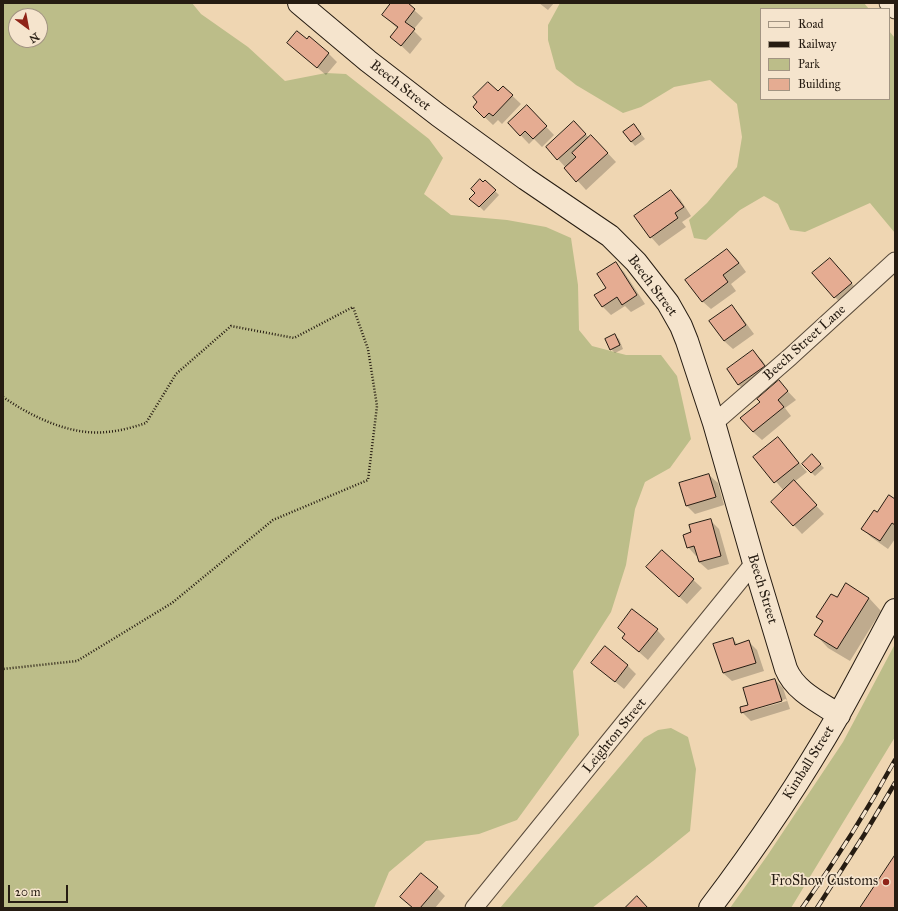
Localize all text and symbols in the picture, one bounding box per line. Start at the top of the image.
north arrow [8,8,48,48]
legend [760,8,890,100]
text: Road [798,17,824,31]
text: N [27,30,42,46]
text: Railway [798,37,836,51]
street label: Beech Street [366,57,434,115]
text: Park [798,57,820,71]
text: Building [798,77,840,91]
street label: Beech Street [624,252,680,320]
street label: Beech Street Lane [760,302,850,384]
street label: Beech Street [743,552,781,626]
street label: Leighton Street [580,695,650,777]
street label: Kimball Street [780,723,838,803]
place label: FroShow Customs [771,874,878,890]
scale bar [10,877,70,903]
marker: FroShow Customs [881,877,891,887]
text: 20 m [15,885,41,899]

